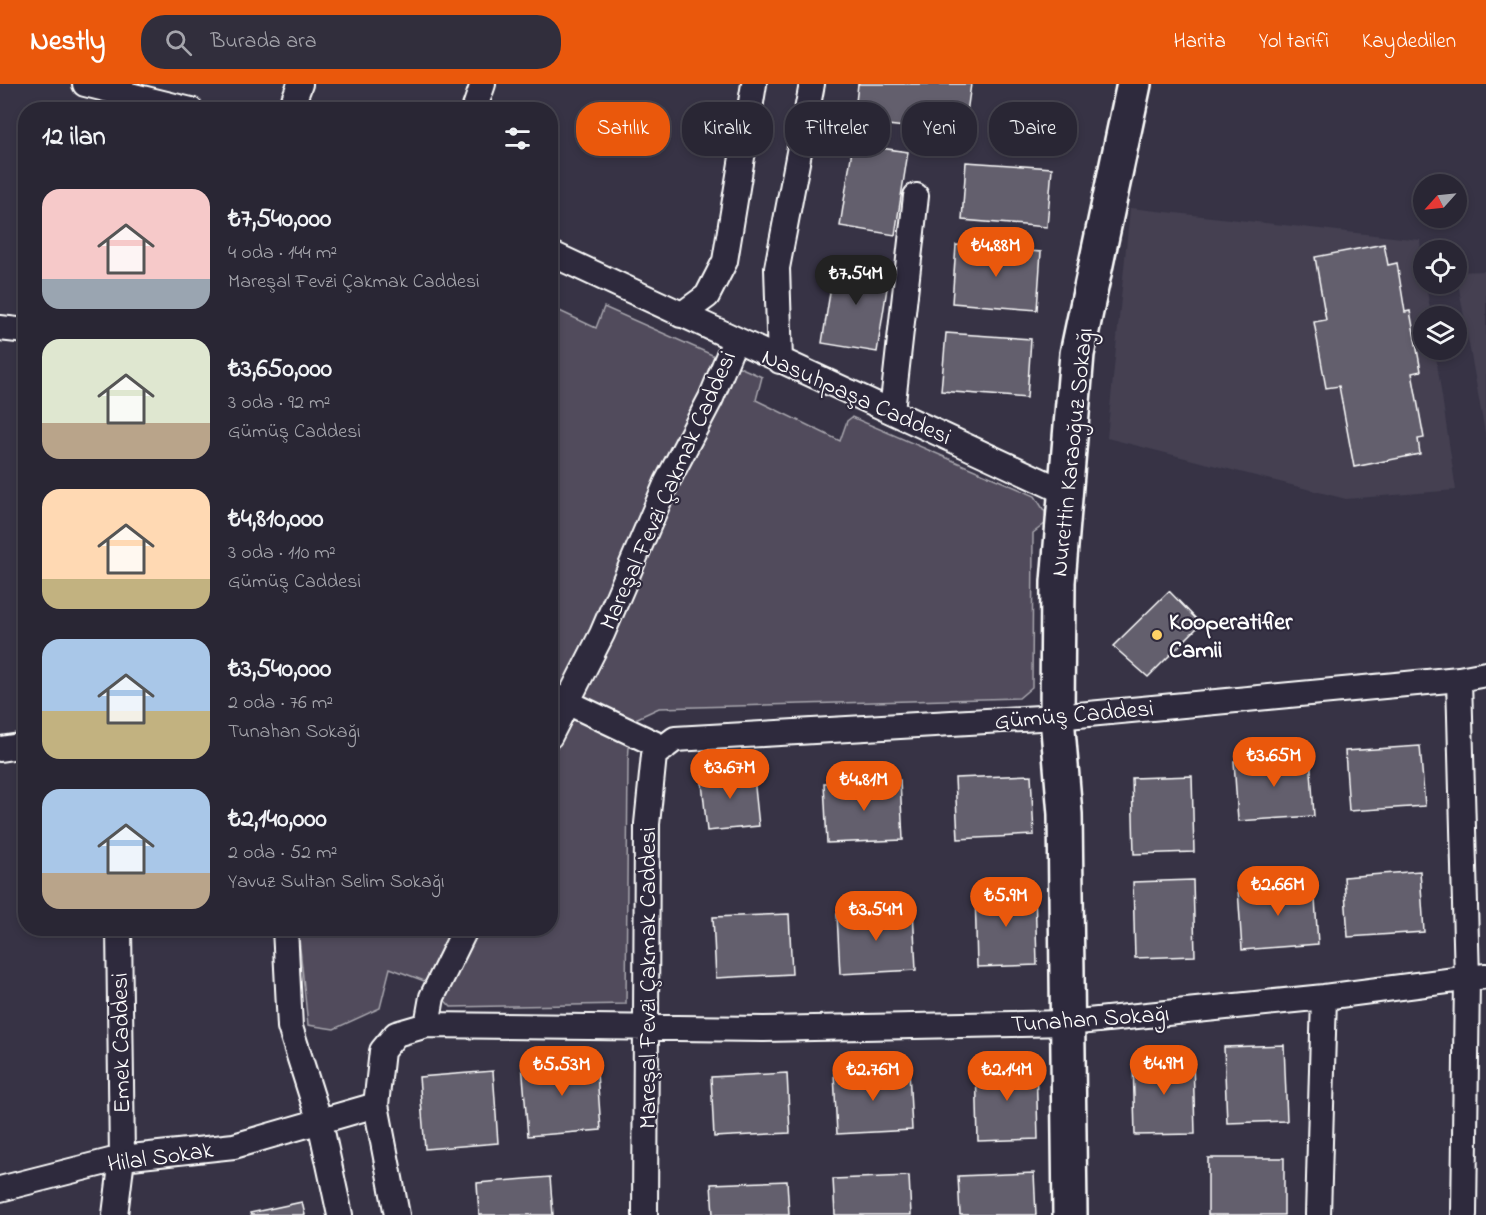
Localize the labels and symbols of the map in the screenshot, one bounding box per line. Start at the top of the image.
north arrow [1413,174,1467,228]
pin: ₺4.88M [947,227,1045,278]
pin: ₺7.54M [807,255,905,306]
street label: Nurettin Karaoğuz Sokağı [1043,326,1104,578]
street label: Nasuhpaşa Caddesi [756,341,956,456]
street label: Mareşal Fevzi Çakmak Caddesi [592,346,747,636]
place label: Kooperatifler Camii [1169,606,1293,669]
marker: Kooperatifler Camii [1150,628,1164,642]
street label: Gümüş Caddesi [993,692,1155,741]
pin: ₺3.65M [1225,737,1323,788]
pin: ₺3.67M [681,749,779,800]
pin: ₺4.81M [815,761,913,812]
street label: Mareşal Fevzi Çakmak Caddesi [632,827,667,1129]
pin: ₺2.66M [1229,866,1327,917]
pin: ₺5.9M [964,877,1048,928]
pin: ₺3.54M [827,891,925,942]
street label: Emek Caddesi [104,972,141,1114]
street label: Tunahan Sokağı [1010,998,1171,1043]
pin: ₺4.9M [1122,1045,1206,1096]
pin: ₺5.53M [513,1046,611,1097]
pin: ₺2.76M [824,1051,922,1102]
pin: ₺2.14M [958,1051,1056,1102]
street label: Hilal Sokak [105,1134,216,1183]

